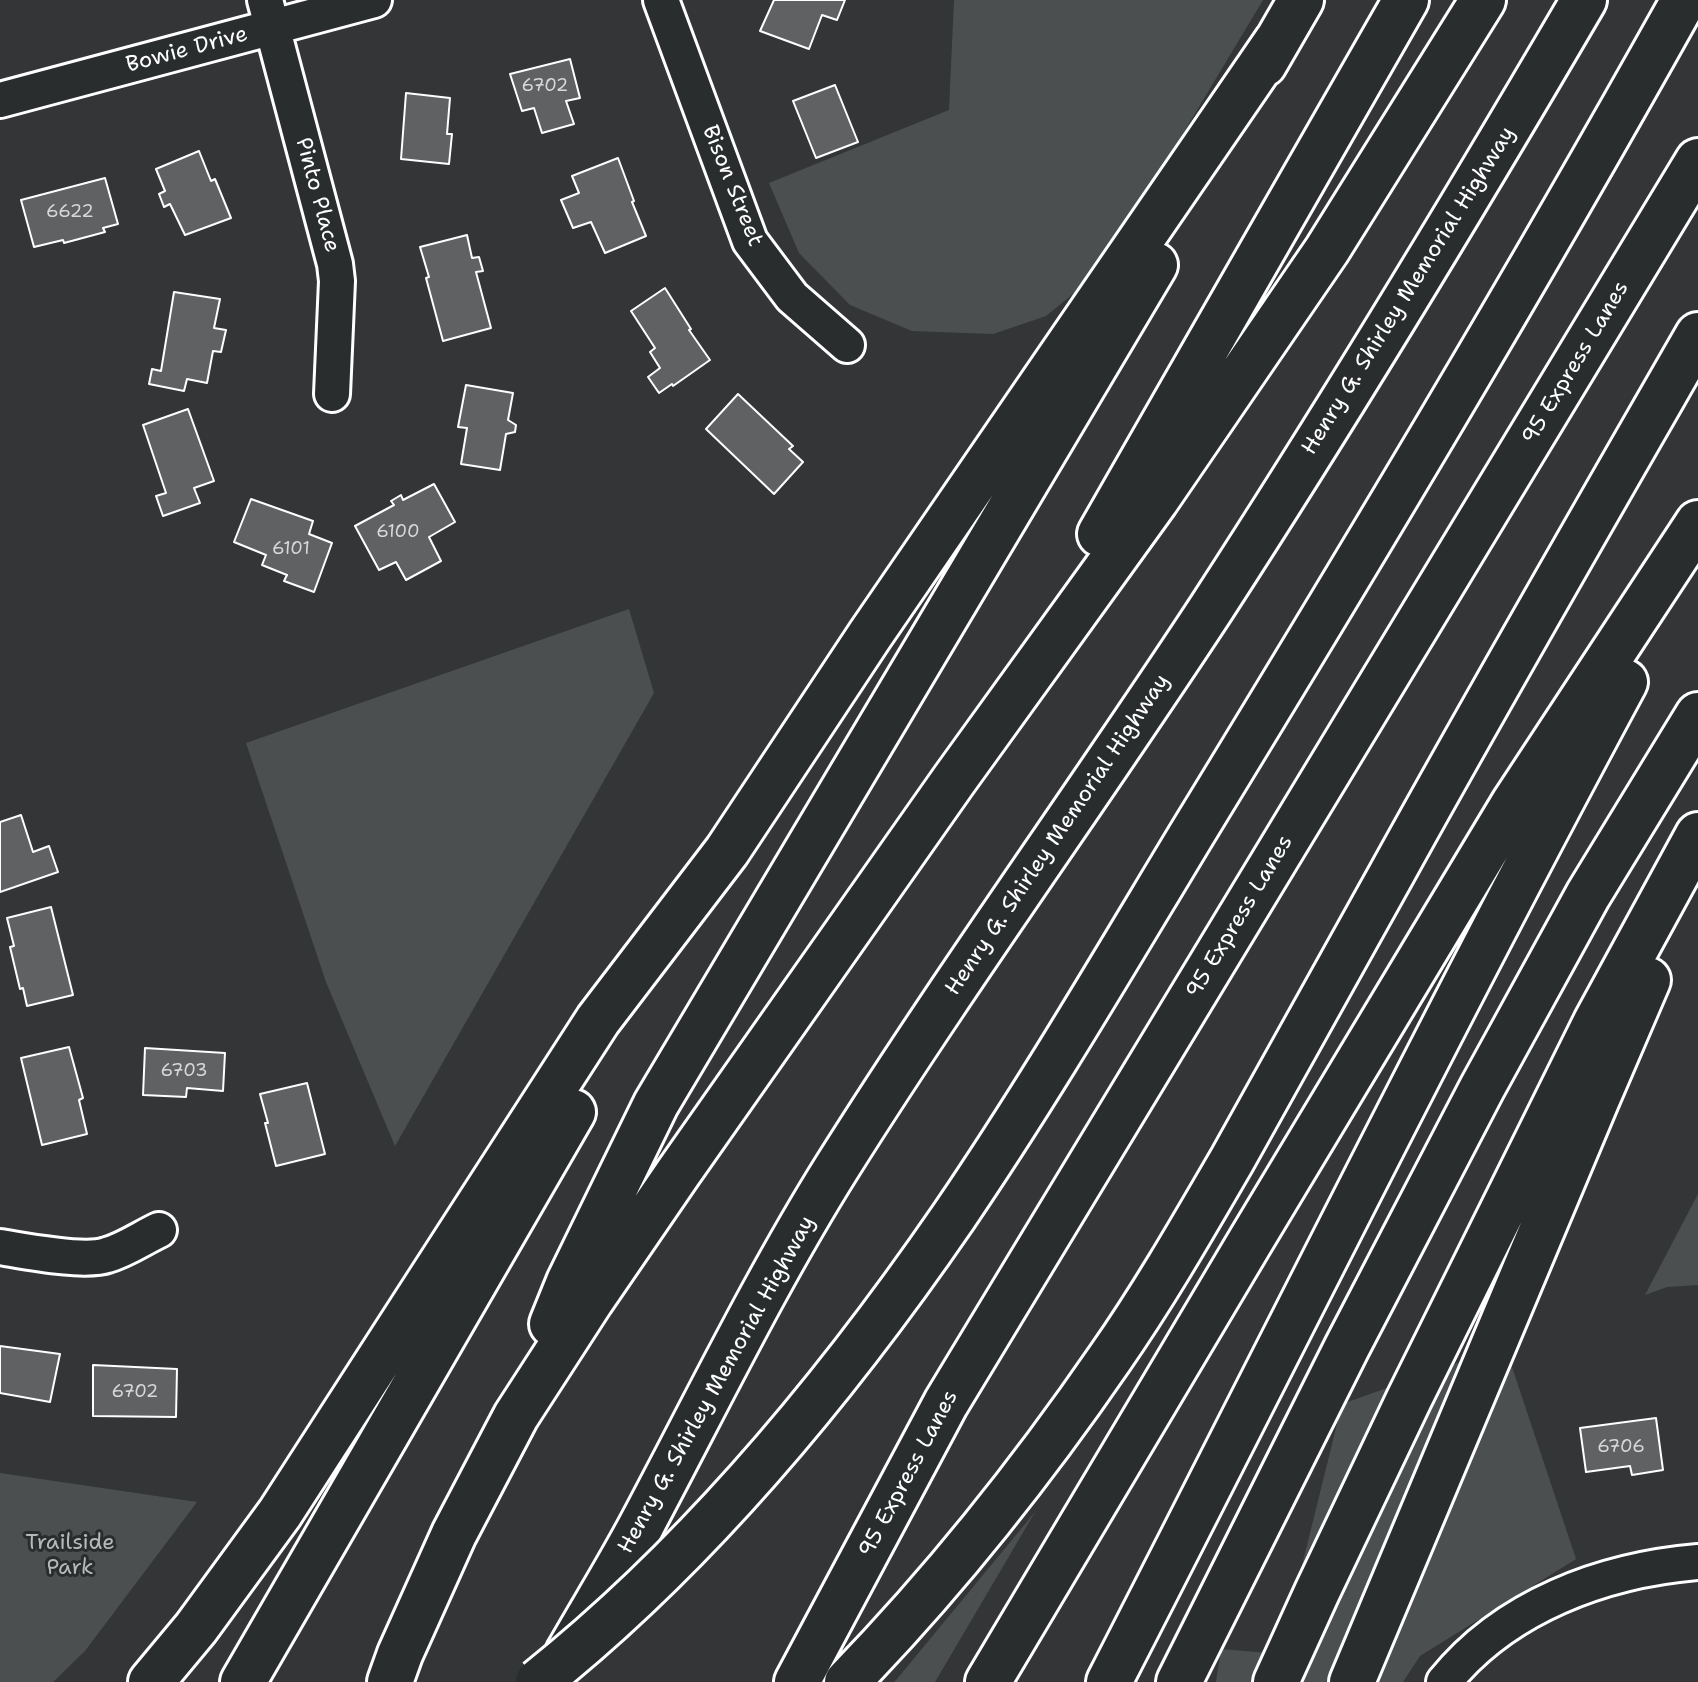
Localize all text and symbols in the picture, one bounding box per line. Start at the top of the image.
street label: Bowie Drive [123,21,251,79]
house number: 6702 [522,75,568,97]
street label: Bison Street [696,122,768,250]
street label: Henry G. Shirley Memorial Highway [1297,122,1521,460]
street label: Pinto Place [289,135,345,255]
house number: 6622 [46,201,94,223]
street label: 95 Express Lanes [1517,277,1635,449]
house number: 6100 [376,521,420,543]
house number: 6101 [272,538,310,560]
street label: Henry G. Shirley Memorial Highway [940,669,1176,1001]
street label: 95 Express Lanes [1181,831,1299,1003]
house number: 6703 [160,1060,208,1082]
street label: Henry G. Shirley Memorial Highway [613,1212,821,1558]
house number: 6702 [112,1381,158,1403]
street label: 95 Express Lanes [854,1386,964,1562]
house number: 6706 [1597,1436,1645,1458]
park label: Trailside Park [25,1530,115,1582]

